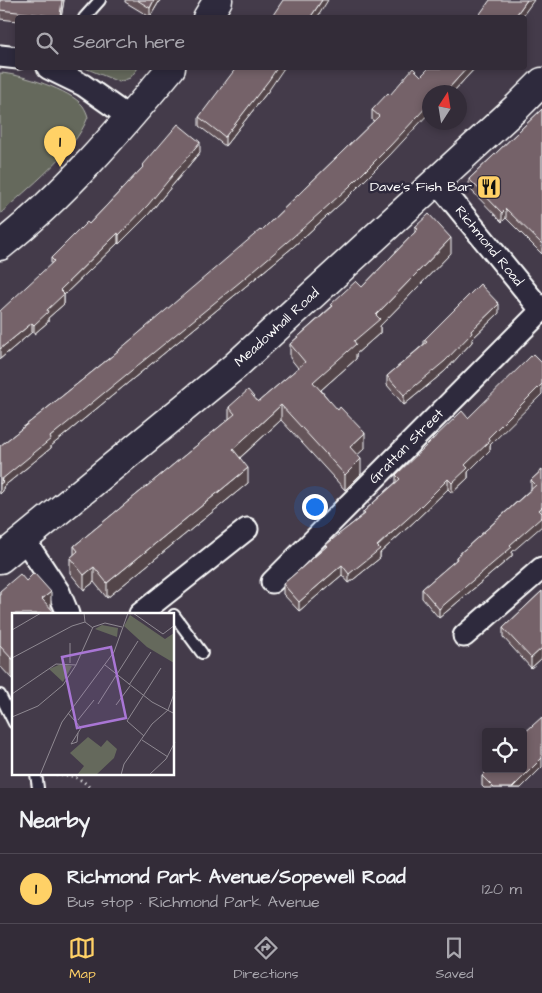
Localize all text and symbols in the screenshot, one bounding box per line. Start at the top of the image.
search box [15,15,527,70]
icon: search [33,29,61,57]
text: Search here [73,29,185,56]
north arrow [422,85,467,130]
pin: 1 [44,126,76,167]
restaurant icon: Dave's Fish Bar [476,174,502,200]
place label: Dave's Fish Bar [370,177,472,197]
street label: Richmond Road [450,202,528,291]
street label: Meadowhall Road [230,283,324,372]
street label: Grattan Street [365,404,449,489]
your location [302,494,328,520]
inset map [12,613,175,776]
map controls [482,728,527,773]
button: locate [482,728,527,773]
text: Nearby [20,806,90,835]
text: Richmond Park Avenue/Sopewell Road [67,864,406,891]
text: 1 [35,878,37,900]
text: 120 m [482,878,522,900]
text: Bus stop · Richmond Park Avenue [67,891,320,913]
tab: Map [68,934,96,984]
tab: Directions [233,934,298,984]
tab: Saved [435,934,474,984]

